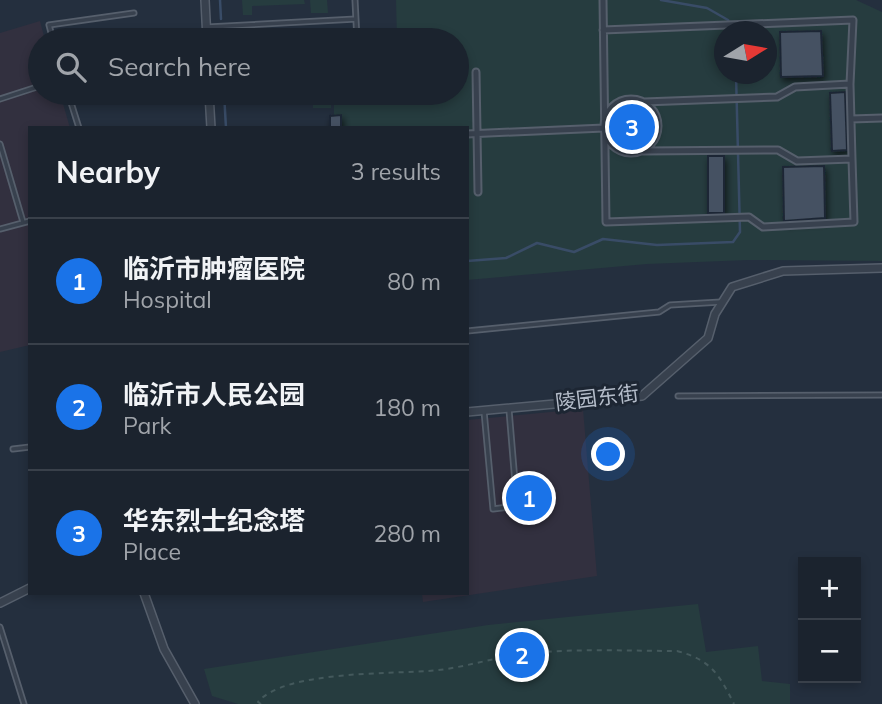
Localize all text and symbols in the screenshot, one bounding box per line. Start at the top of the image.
north arrow [714,21,777,84]
search box [28,28,469,105]
icon: search [52,48,90,86]
text: Search here [108,50,251,83]
pin: 3 [609,101,655,153]
text: Nearby [56,153,160,191]
text: 3 results [351,157,441,186]
text: 临沂市肿瘤医院 [123,252,305,285]
text: 1 [72,267,86,296]
text: 80 m [387,267,441,296]
text: Hospital [123,285,212,314]
text: 临沂市人民公园 [123,378,305,411]
street label: 陵园东街 [554,379,640,415]
text: 2 [72,393,86,422]
text: 180 m [373,393,441,422]
text: Park [123,411,171,440]
your location [591,437,625,471]
pin: 1 [506,472,552,524]
text: 华东烈士纪念塔 [123,504,305,537]
text: 3 [72,519,86,548]
text: 280 m [373,519,441,548]
text: Place [123,537,181,566]
map controls [798,557,861,683]
button: + [798,557,861,620]
button: − [798,620,861,683]
pin: 2 [499,629,545,681]

